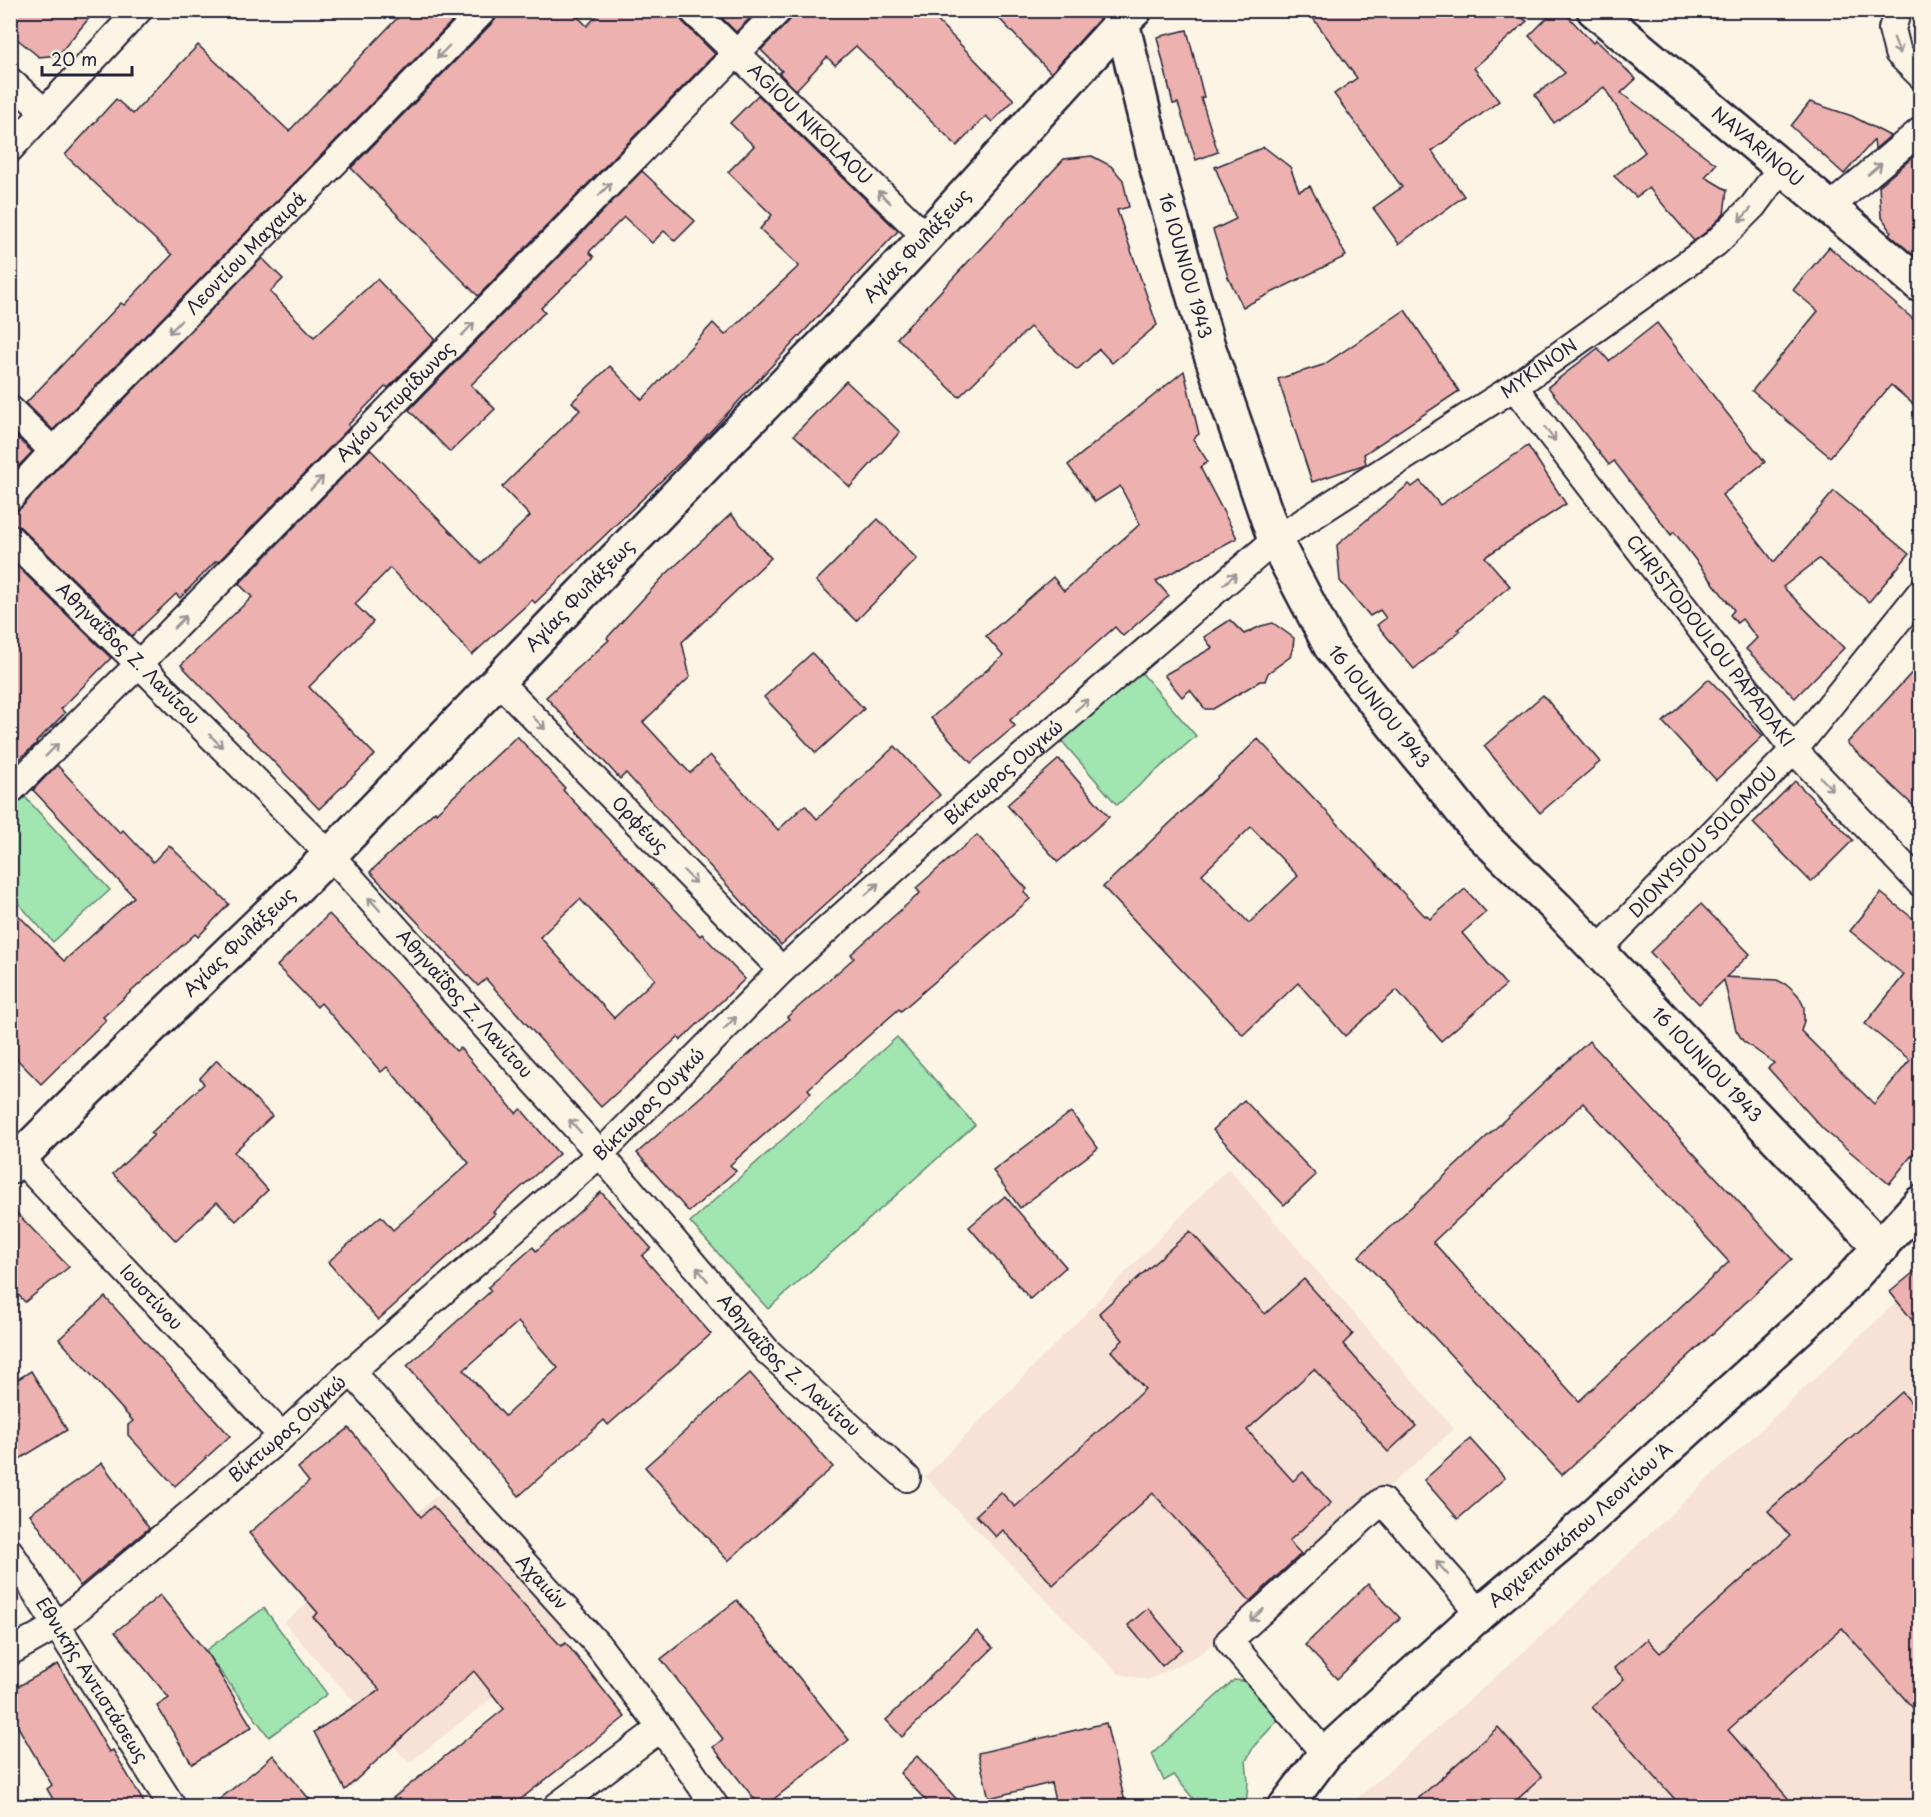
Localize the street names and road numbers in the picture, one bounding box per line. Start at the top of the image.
street label: AGIOU NIKOLAOU [742,56,879,190]
street label: NAVARINOU [1706,99,1810,192]
street label: Αγίας Φυλάξεως [856,182,976,308]
street label: Λεοντίου Μαχαιρά [179,185,312,320]
street label: 16 IOUNIOU 1943 [1153,189,1220,342]
street label: MYKINON [1495,331,1582,404]
street label: Αγίου Σπυρίδωνος [329,334,460,467]
street label: CHRISTODOULOU PAPADAKI [1620,528,1802,752]
street label: Αγίας Φυλάξεως [518,532,639,657]
street label: Αθηναΐδος Ζ. Λανίτου [51,575,207,730]
street label: 16 IOUNIOU 1943 [1322,639,1438,773]
street label: Βίκτωρος Ουγκώ [937,712,1068,831]
street label: DIONYSIOU SOLOMOU [1622,759,1783,923]
street label: Ορφέως [606,789,675,859]
street label: Αγίας Φυλάξεως [176,881,301,1002]
street label: Αθηναΐδος Ζ. Λανίτου [391,922,540,1083]
street label: 16 IOUNIOU 1943 [1646,1000,1769,1128]
street label: Βίκτωρος Ουγκώ [586,1041,710,1166]
street label: Ιουστίνου [114,1258,190,1335]
street label: Αθηναΐδος Ζ. Λανίτου [712,1287,867,1442]
street label: Βίκτωρος Ουγκώ [222,1368,352,1488]
street label: Αρχιεπισκόπου Λεοντίου Α΄ [1481,1435,1678,1613]
street label: Αχαιών [510,1548,575,1615]
street label: Εθνικής Αντιστάσεως [30,1591,156,1767]

